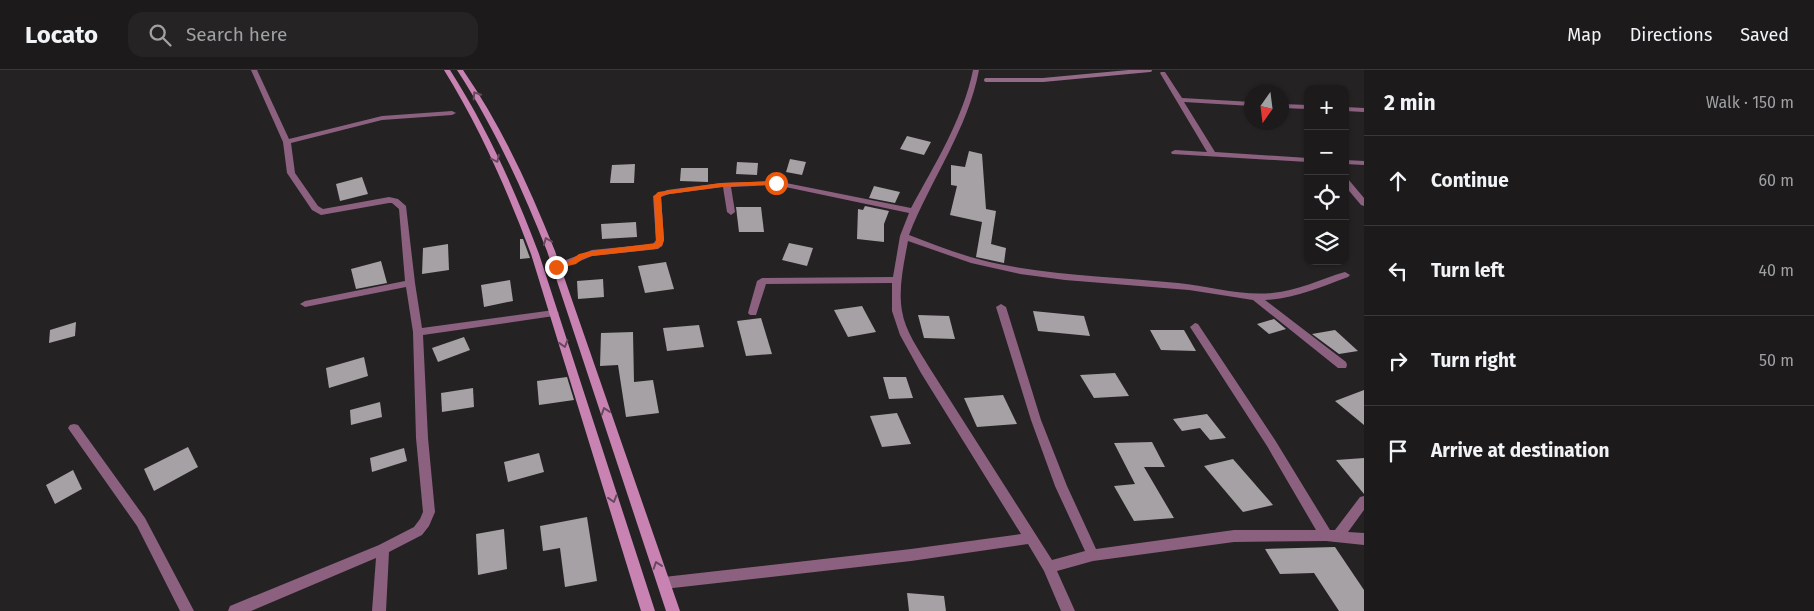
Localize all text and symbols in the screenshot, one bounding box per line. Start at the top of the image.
search box [128,12,478,57]
text: Locato [25,21,98,49]
icon: search [146,21,174,49]
text: Search here [186,23,287,46]
text: Map [1567,24,1602,46]
text: Directions [1630,24,1712,46]
text: Saved [1740,24,1789,46]
north arrow [1244,85,1289,130]
map controls [1304,85,1349,265]
button: + [1304,85,1349,130]
text: 2 min [1384,90,1436,116]
one-way arrow [473,91,482,100]
text: Walk · 150 m [1706,93,1794,112]
button: − [1304,130,1349,175]
one-way arrow [490,153,500,162]
icon: ahead [1384,167,1412,195]
text: Continue [1431,169,1509,192]
text: 60 m [1759,171,1794,190]
route start [765,172,788,195]
button: locate [1304,175,1349,220]
button: layers [1304,220,1349,265]
one-way arrow [542,237,553,246]
route end [545,256,568,279]
icon: left [1384,257,1412,285]
text: Turn left [1431,259,1505,282]
text: 40 m [1759,261,1794,280]
one-way arrow [558,339,568,347]
icon: right [1384,347,1412,375]
text: Turn right [1431,349,1516,372]
text: 50 m [1759,351,1794,370]
one-way arrow [601,407,611,416]
icon: arrive [1384,437,1412,465]
text: Arrive at destination [1431,439,1610,462]
one-way arrow [607,494,617,502]
one-way arrow [653,561,663,570]

